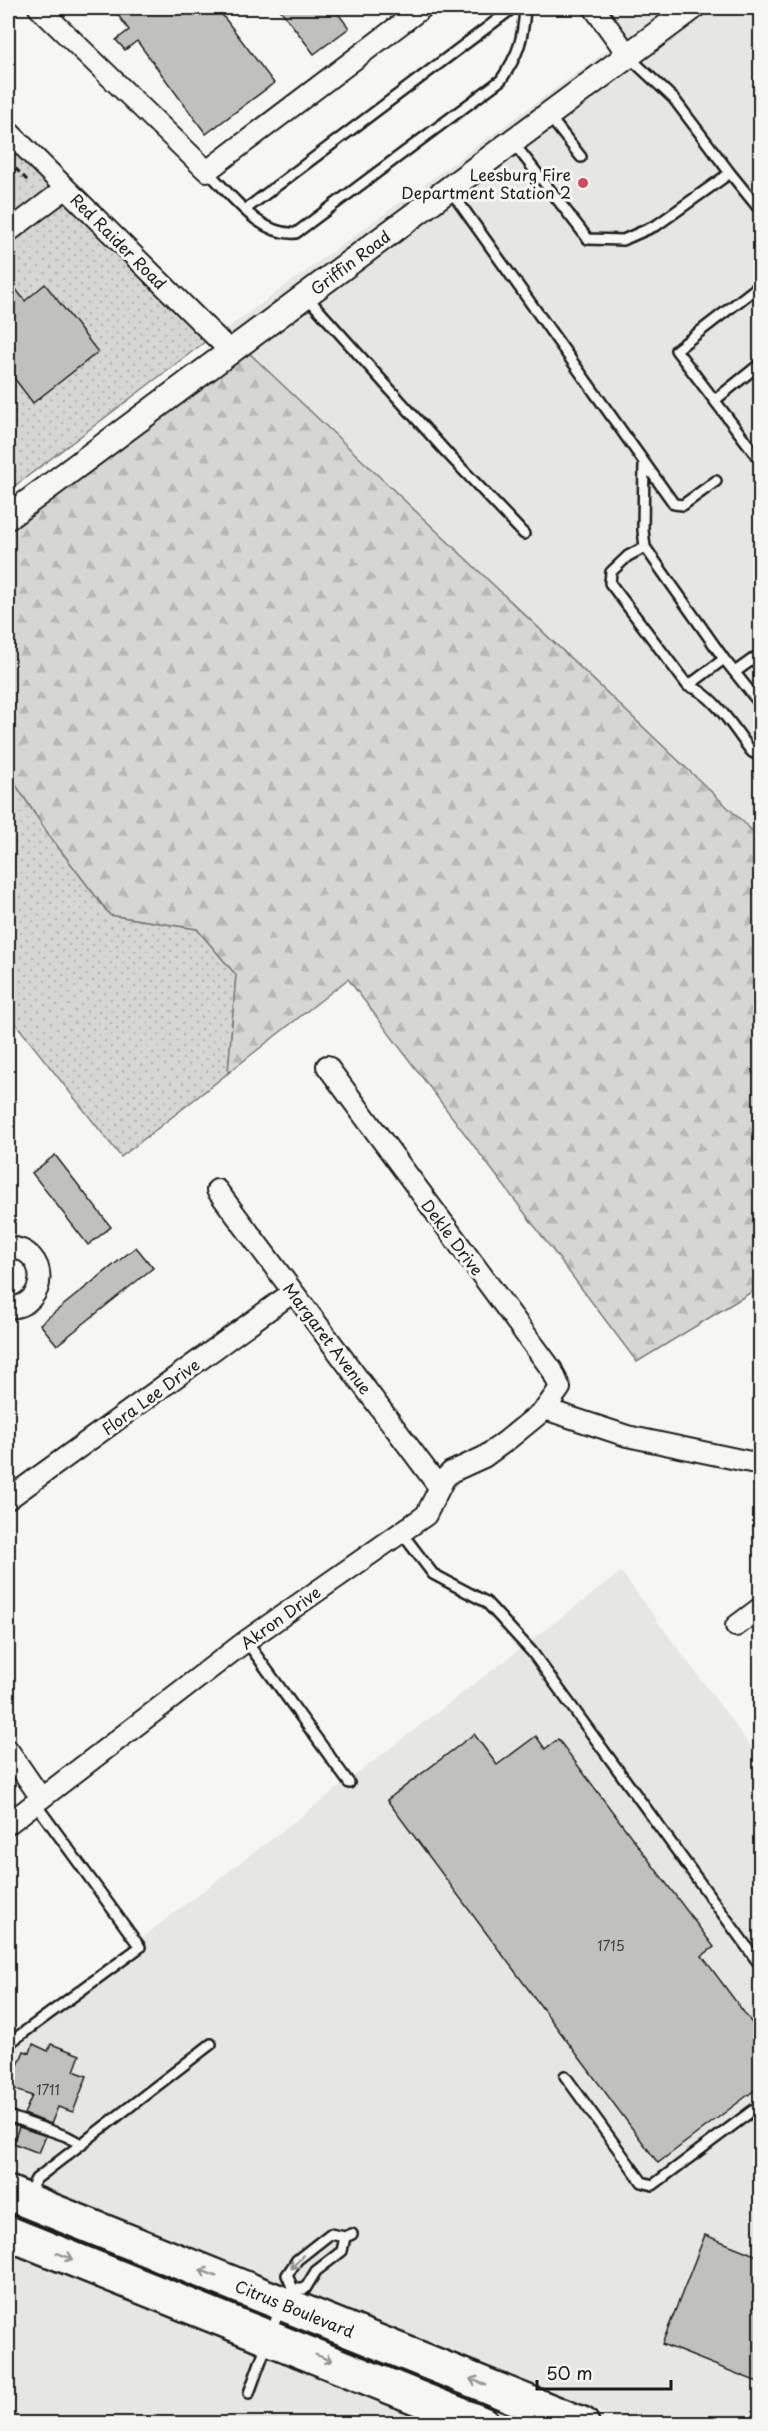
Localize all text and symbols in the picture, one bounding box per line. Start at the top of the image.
place label: Leesburg Fire Department Station 2 [401,162,571,204]
marker: Leesburg Fire Department Station 2 [576,176,590,190]
street label: Red Raider Road [66,188,172,294]
street label: Griffin Road [305,224,395,300]
street label: Dekle Drive [416,1194,490,1280]
street label: Margaret Avenue [278,1277,378,1399]
street label: Flora Lee Drive [96,1352,204,1440]
street label: Akron Drive [235,1580,325,1654]
house number: 1715 [597,1935,625,1956]
house number: 1711 [36,2079,60,2100]
one-way arrow [55,2251,74,2262]
one-way arrow [290,2254,304,2269]
one-way arrow [199,2267,218,2278]
street label: Citrus Boulevard [232,2273,358,2343]
one-way arrow [314,2353,332,2364]
scale bar [537,2353,670,2391]
text: 50 m [546,2359,593,2386]
one-way arrow [469,2376,488,2387]

